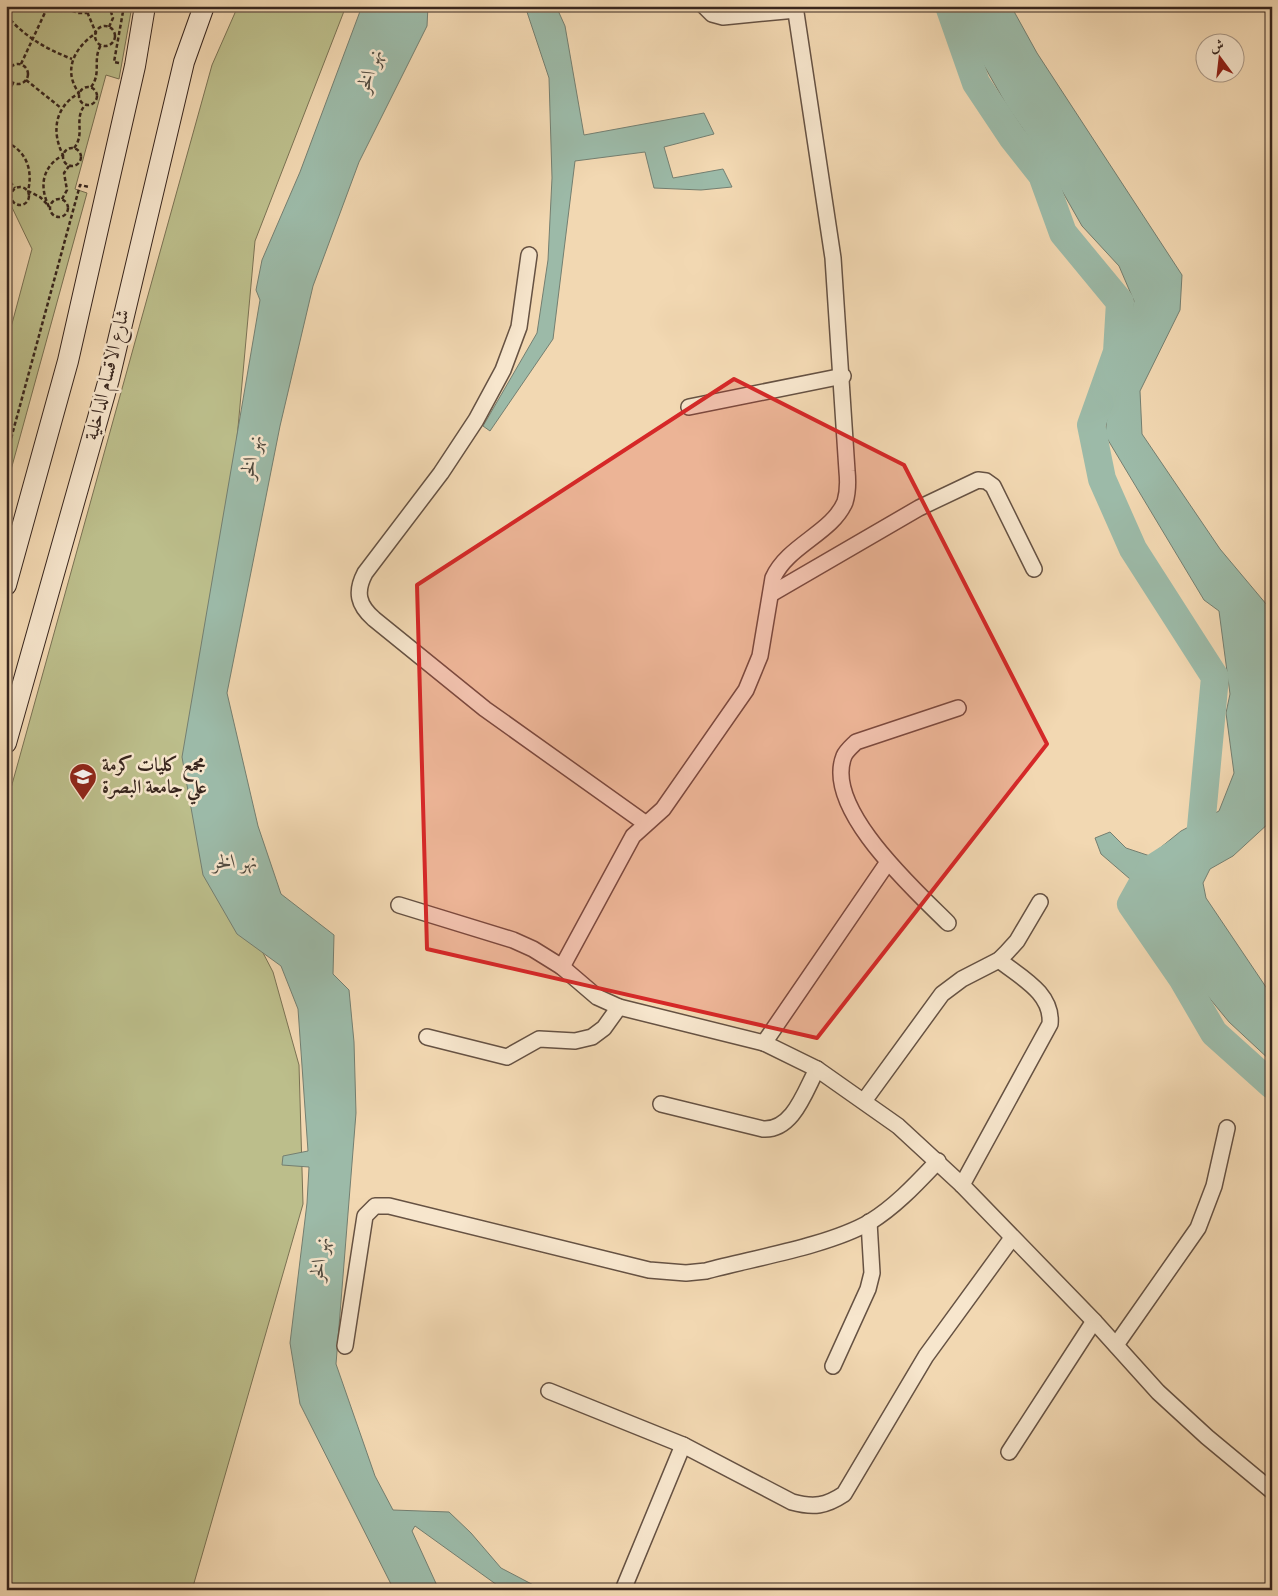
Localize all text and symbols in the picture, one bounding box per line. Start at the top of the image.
north arrow [1196,32,1246,82]
text: ش [1208,36,1226,57]
water label: نهر الخر [350,45,390,98]
street label: شارع الاقسام الداخلية [80,307,139,444]
water label: نهر الخر [234,432,269,483]
place label: مجمع كليات كرمة علي جامعة البصرة [102,754,207,805]
school or university icon: مجمع كليات كرمة علي جامعة البصرة [68,762,98,801]
water label: نهر الخر [211,850,258,875]
water label: نهر الخر [304,1235,336,1284]

